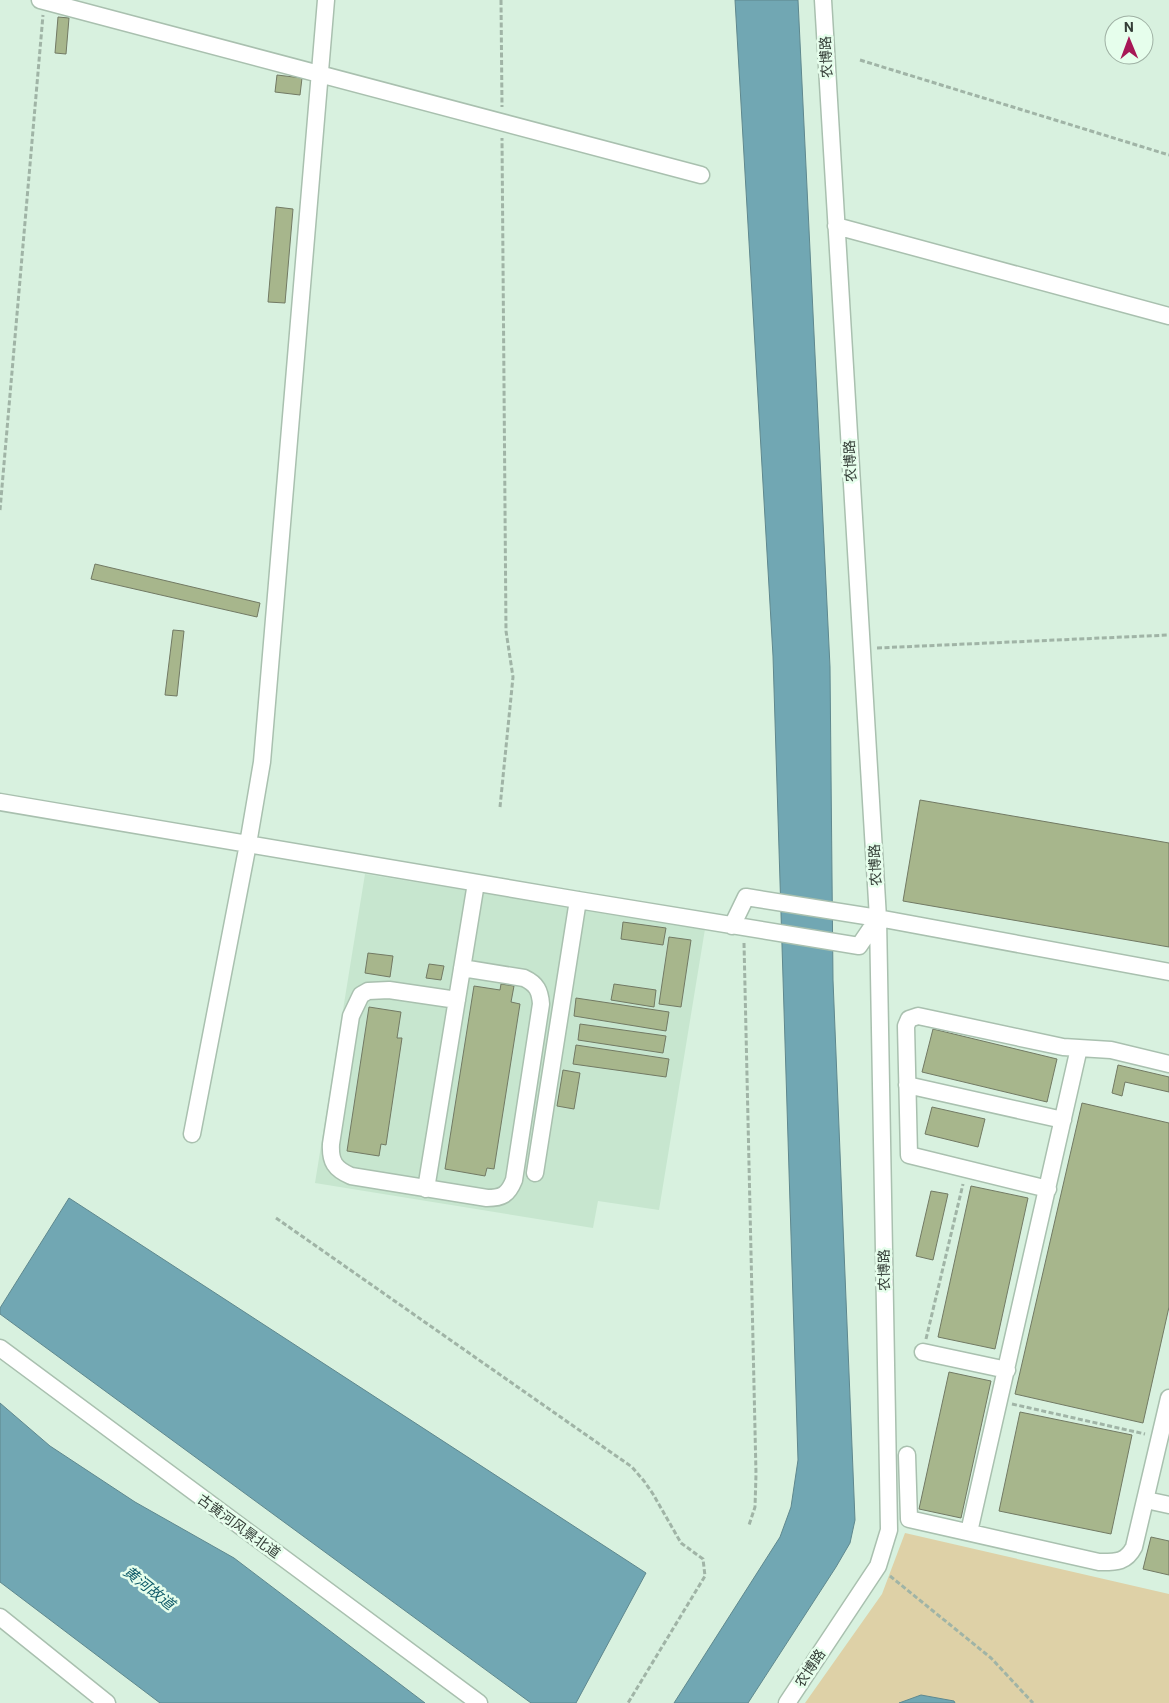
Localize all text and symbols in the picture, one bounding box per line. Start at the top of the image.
north arrow [1104,15,1154,65]
text: N [1124,19,1134,35]
street label: 农博路 [817,36,835,78]
street label: 农博路 [841,440,859,482]
street label: 农博路 [866,844,884,886]
street label: 农博路 [876,1249,892,1291]
street label: 古黄河风景北道 [195,1491,283,1561]
water label: 黄河故道 [120,1562,180,1615]
street label: 农博路 [792,1646,828,1690]

